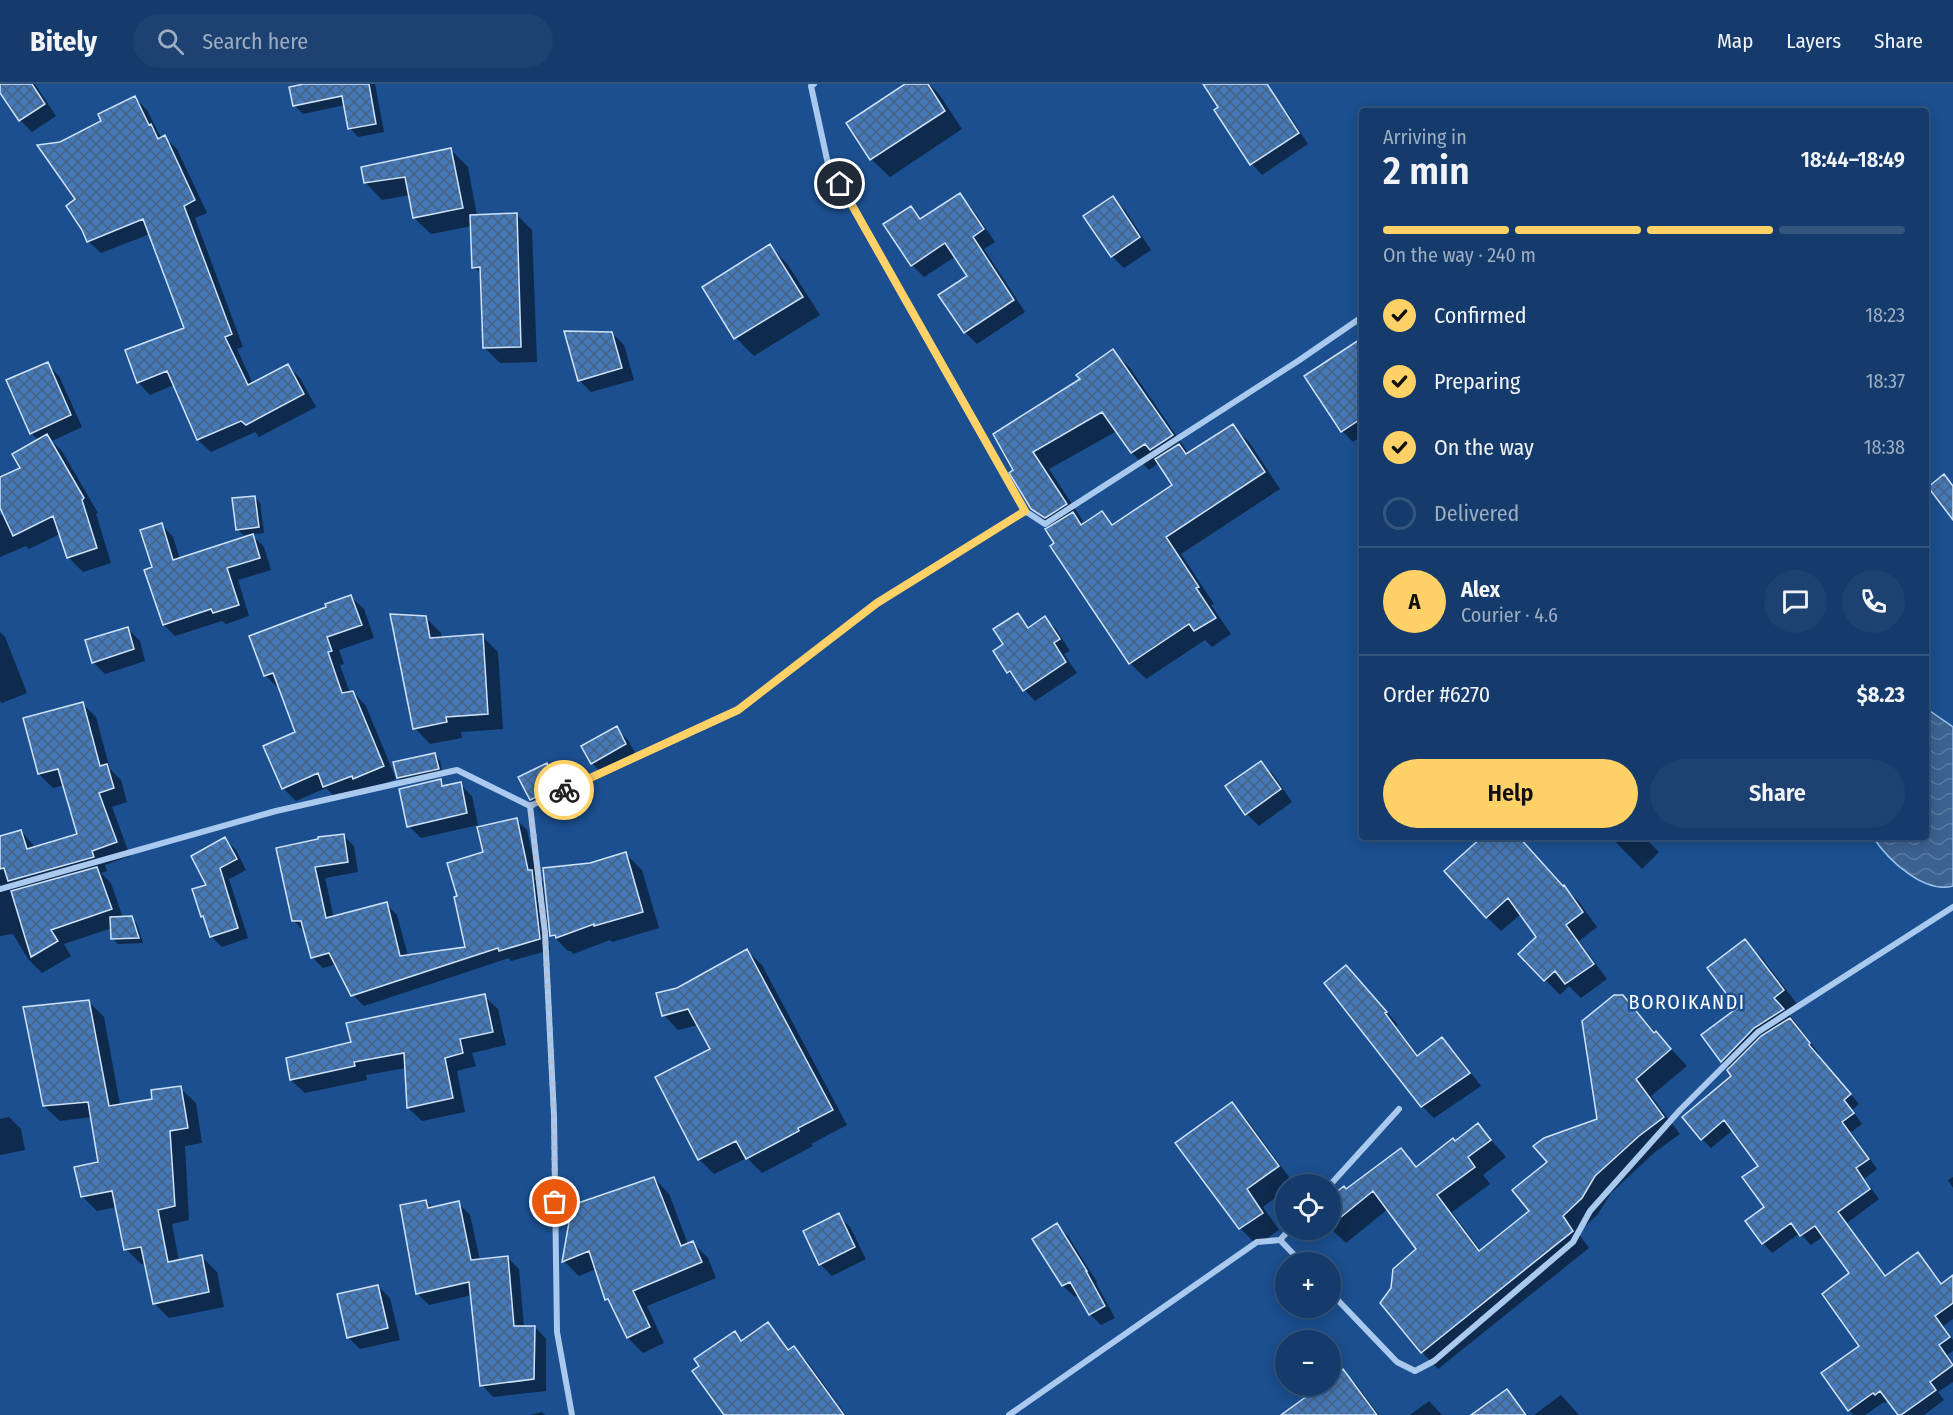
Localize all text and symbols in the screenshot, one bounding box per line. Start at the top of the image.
search box [133,14,553,68]
text: Bitely [30,25,97,58]
icon: search [154,25,187,58]
text: Search here [202,28,308,55]
text: Map [1717,28,1753,54]
text: Layers [1786,28,1841,54]
text: Share [1874,28,1923,54]
text: Arriving in [1383,125,1467,149]
text: 18:44–18:49 [1801,146,1905,173]
text: 2 min [1383,148,1470,194]
pin [814,158,865,209]
icon: home [823,167,856,200]
text: On the way · 240 m [1383,243,1536,267]
icon: check [1383,299,1416,332]
text: Confirmed [1434,302,1527,329]
text: 18:23 [1865,303,1905,327]
icon: check [1383,365,1416,398]
text: Preparing [1434,368,1520,395]
text: 18:37 [1866,369,1905,393]
icon: check [1383,431,1416,464]
text: On the way [1434,434,1534,461]
text: 18:38 [1864,435,1905,459]
text: Delivered [1434,500,1519,527]
button: chat [1764,570,1827,633]
button: phone [1842,570,1905,633]
text: Alex [1461,576,1500,603]
text: A [1409,588,1420,615]
text: Courier · 4.6 [1461,603,1558,627]
text: Order #6270 [1383,681,1490,708]
text: $8.23 [1857,681,1905,708]
button: Help [1383,759,1638,828]
button: Share [1650,759,1905,828]
courier [534,760,594,820]
icon: bike [548,774,581,807]
district label: BOROIKANDI [1628,990,1746,1014]
map controls [1275,1174,1341,1396]
button: locate [1275,1174,1341,1240]
pin [529,1176,580,1227]
icon: bag [538,1185,571,1218]
button: + [1275,1252,1341,1318]
button: − [1275,1330,1341,1396]

